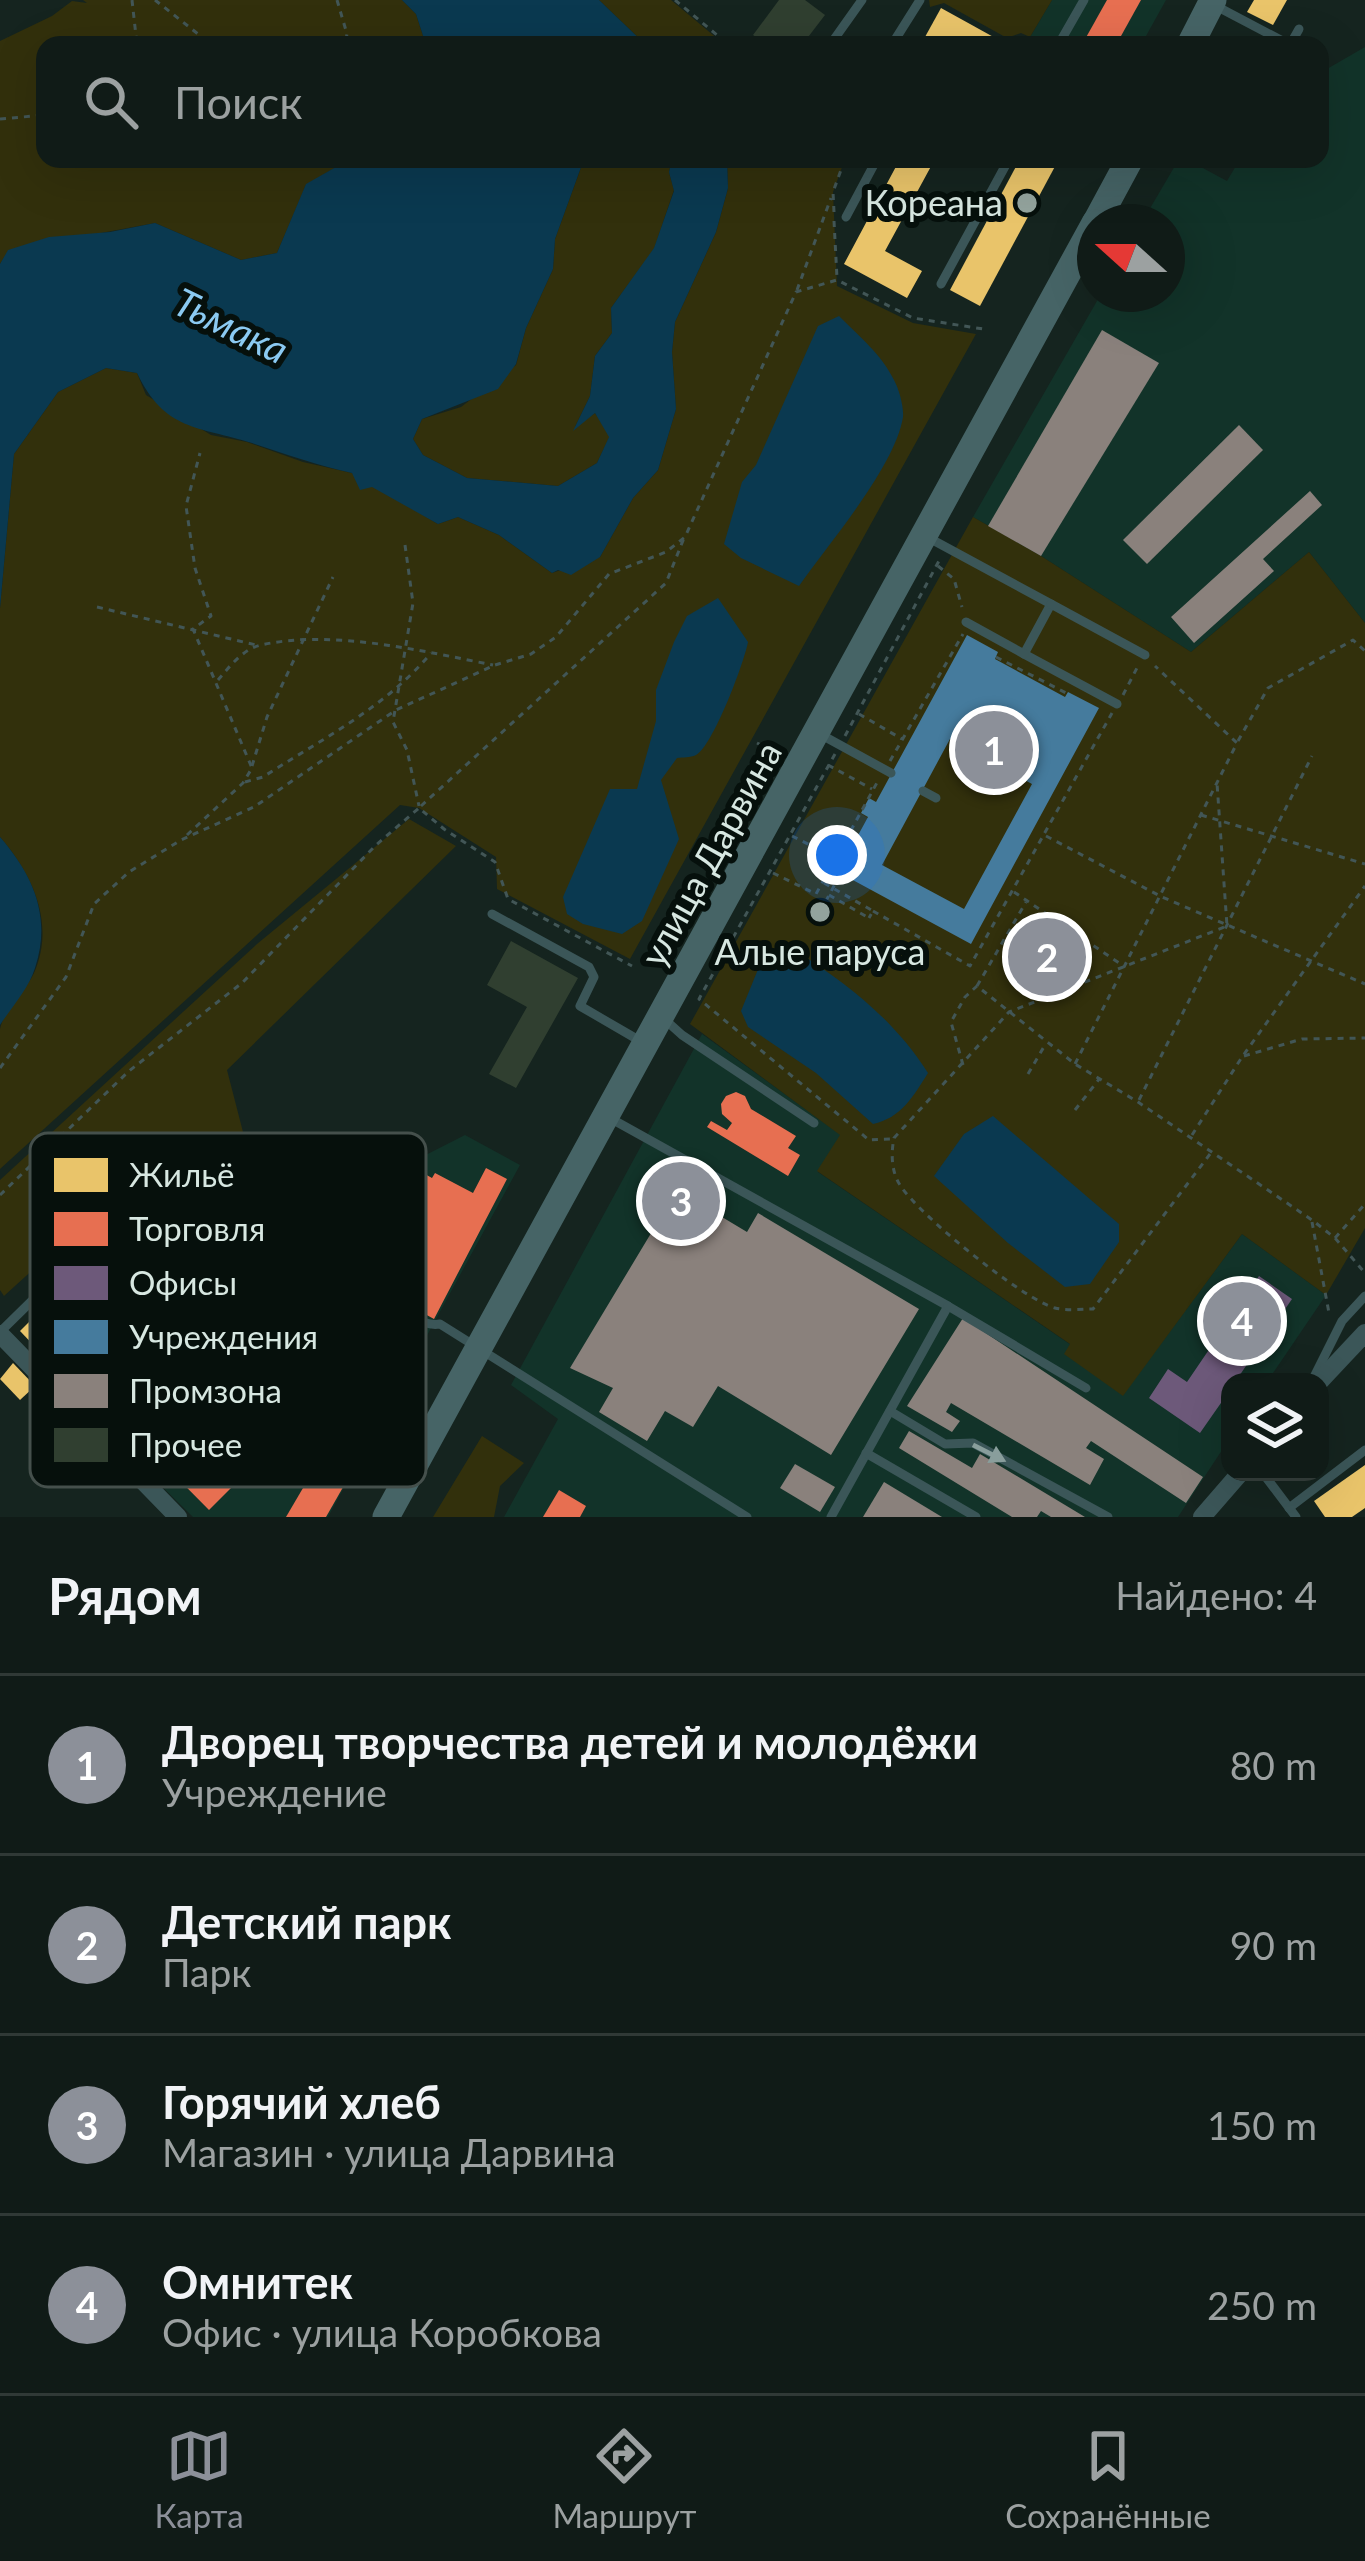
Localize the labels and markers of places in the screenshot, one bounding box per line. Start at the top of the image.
place label: Кореана [865,180,1003,224]
marker: Кореана [1014,190,1040,216]
pin: 1 [955,705,1033,795]
marker: Алые паруса [807,899,833,925]
pin: 2 [1008,912,1086,1002]
place label: Алые паруса [715,929,925,973]
pin: 3 [642,1156,720,1246]
pin: 4 [1203,1276,1281,1366]

